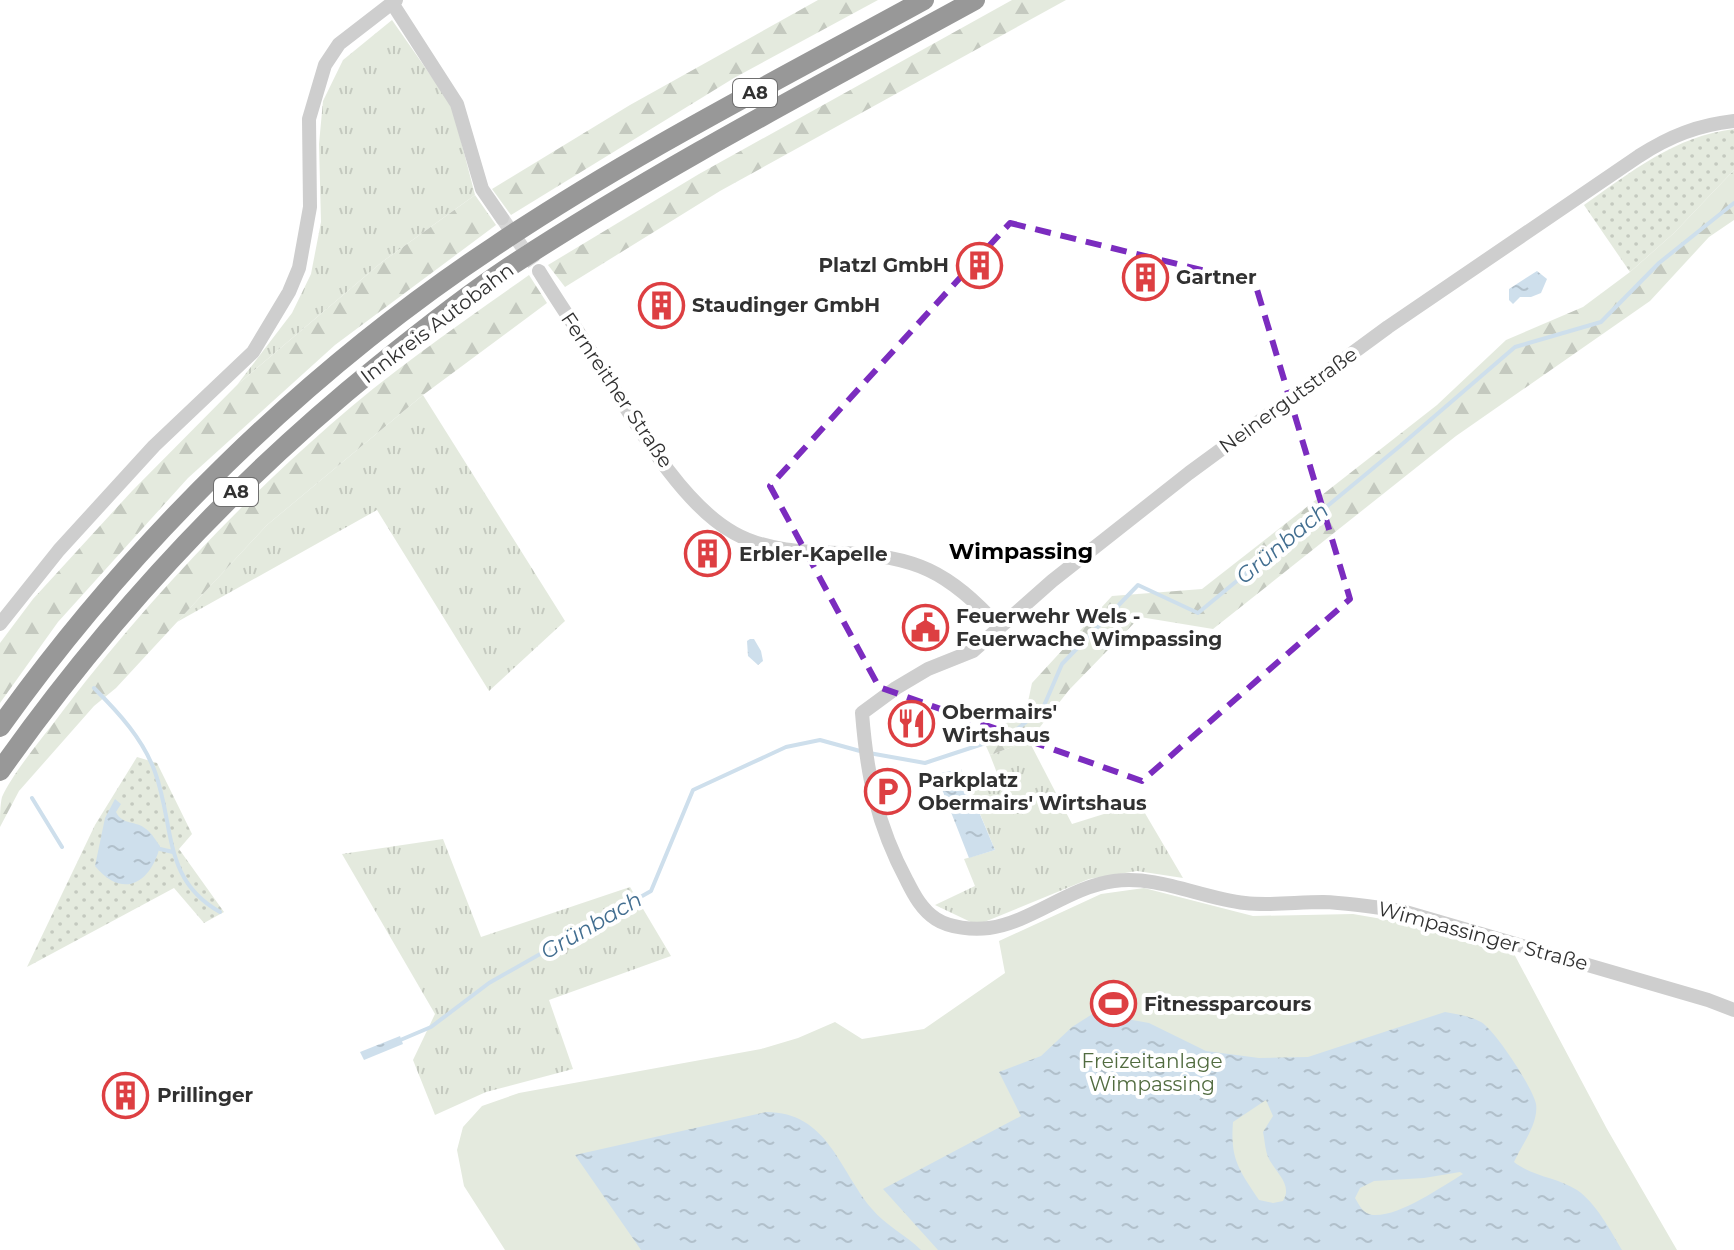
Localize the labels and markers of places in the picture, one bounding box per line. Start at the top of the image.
building icon: Platzl GmbH [956,241,1004,289]
place label: Platzl GmbH [818,253,949,277]
building icon: Gartner [1121,253,1169,301]
place label: Gartner [1176,265,1257,289]
building icon: Staudinger GmbH [637,281,685,329]
place label: Staudinger GmbH [692,293,880,317]
building icon: Erbler-Kapelle [684,530,732,578]
place label: Erbler-Kapelle [739,542,888,566]
public building icon: Feuerwehr Wels - Feuerwache Wimpassing [901,603,949,651]
place label: Feuerwehr Wels - Feuerwache Wimpassing [956,604,1222,651]
restaurant icon: Obermairs' Wirtshaus [887,699,935,747]
place label: Obermairs' Wirtshaus [942,700,1057,747]
parking icon: Parkplatz Obermairs' Wirtshaus [863,768,911,816]
place label: Parkplatz Obermairs' Wirtshaus [918,768,1147,815]
sports icon: Fitnessparcours [1089,980,1137,1028]
place label: Fitnessparcours [1144,992,1312,1016]
building icon: Prillinger [102,1071,150,1119]
place label: Prillinger [157,1083,254,1107]

